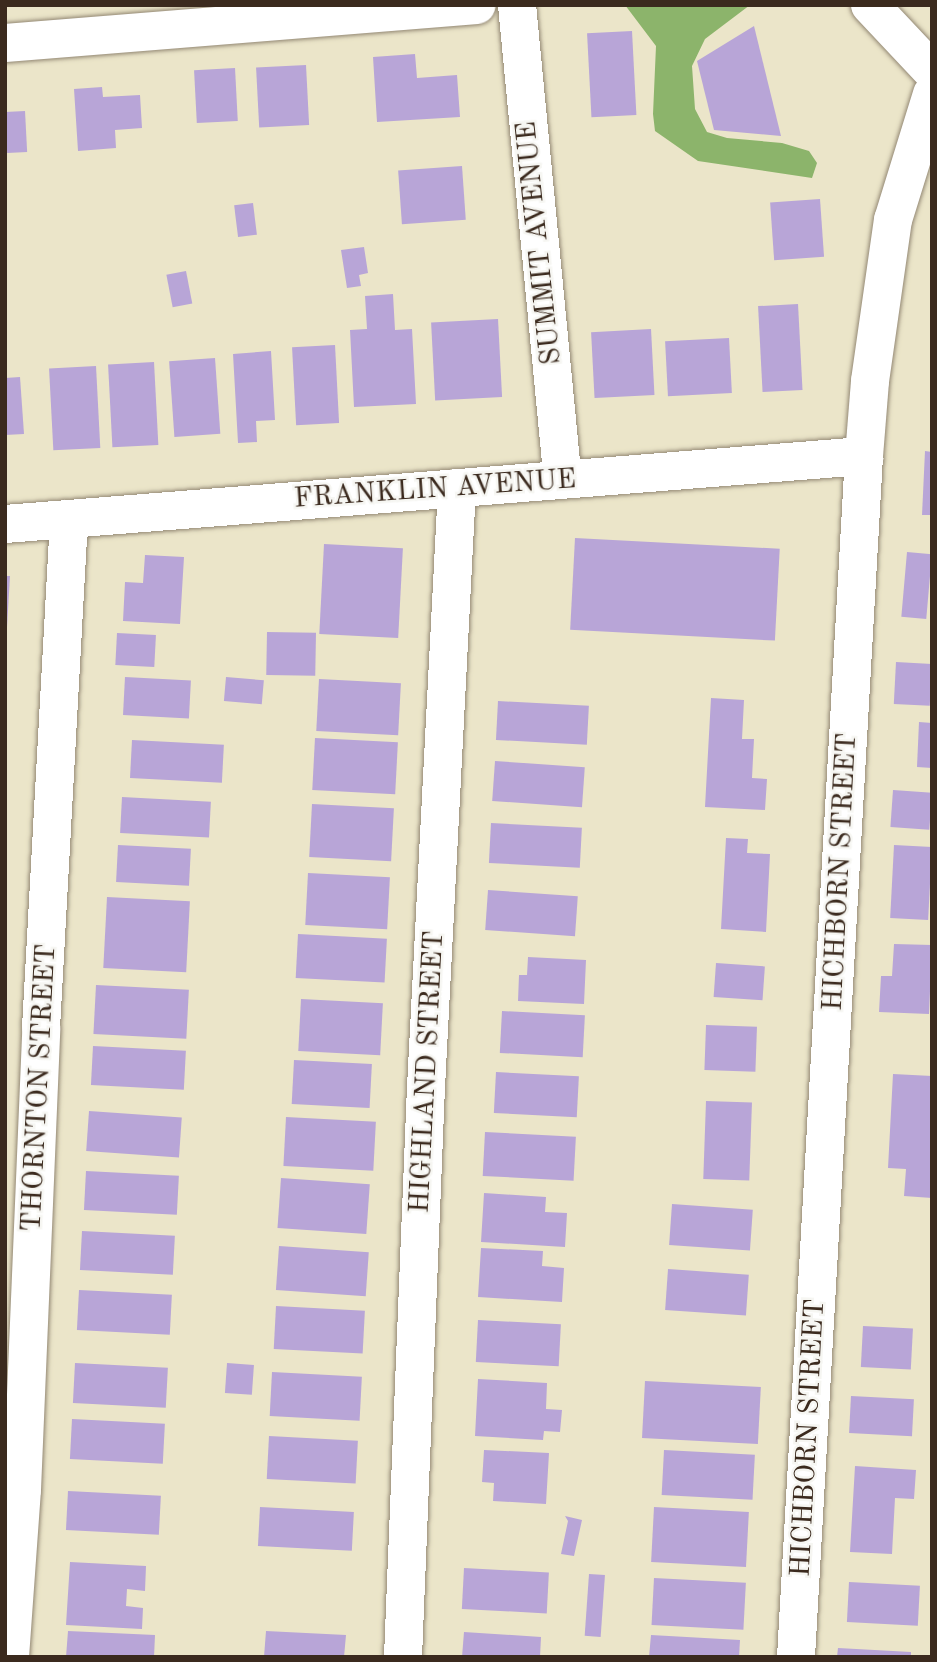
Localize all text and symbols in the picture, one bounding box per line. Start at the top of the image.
street label: SUMMIT AVENUE [510,120,570,366]
street label: FRANKLIN AVENUE [293,463,577,517]
street label: HICHBORN STREET [817,732,865,1012]
street label: HIGHLAND STREET [404,930,452,1214]
street label: THORNTON STREET [16,943,64,1233]
street label: HICHBORN STREET [785,1298,833,1578]

